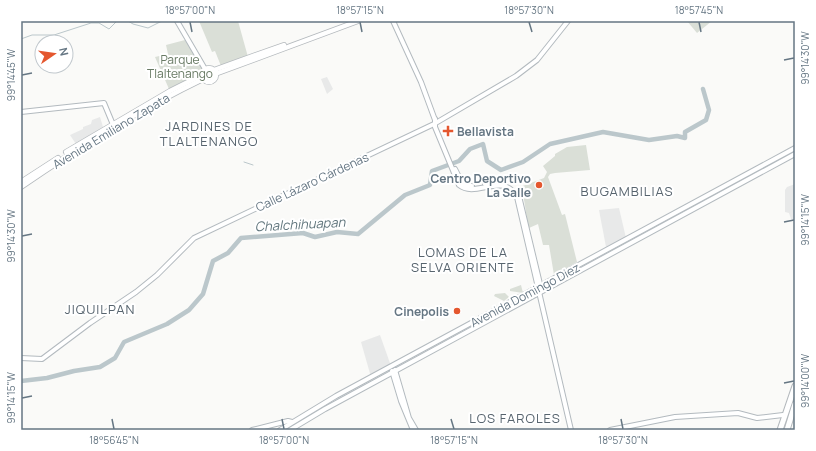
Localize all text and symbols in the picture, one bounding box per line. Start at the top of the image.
text: 18°57'00"N [165,3,215,17]
text: 18°57'15"N [336,3,384,17]
text: 18°57'30"N [504,3,554,17]
text: 18°57'45"N [675,3,723,17]
text: 99°14'30"W [798,31,812,85]
north arrow [34,34,74,74]
text: N [56,46,72,57]
text: 99°14'45"W [4,48,18,101]
park label: Parque Tlaltenango [147,51,213,82]
street label: Avenida Emiliano Zapata [49,89,173,173]
district label: JARDINES DE TLALTENANGO [160,117,258,150]
place label: Bellavista [457,123,514,140]
marker: Bellavista [442,125,454,137]
street label: Calle Lázaro Cárdenas [253,148,371,216]
place label: Centro Deportivo La Salle [430,170,531,201]
marker: Centro Deportivo La Salle [534,180,544,190]
district label: BUGAMBILIAS [581,182,673,200]
text: 99°14'15"W [798,194,812,246]
text: 99°14'30"W [4,209,18,263]
water label: Chalchihuapan [254,213,347,235]
district label: LOMAS DE LA SELVA ORIENTE [411,243,515,276]
street label: Avenida Domingo Diez [467,259,583,331]
district label: JIQUILPAN [65,300,135,318]
place label: Cinepolis [394,303,449,320]
marker: Cinepolis [452,306,462,316]
text: 99°14'00"W [798,353,812,408]
text: 99°14'15"W [4,372,18,424]
district label: LOS FAROLES [469,409,561,427]
text: 18°56'45"N [89,433,139,447]
text: 18°57'00"N [259,433,309,447]
text: 18°57'15"N [430,433,478,447]
text: 18°57'30"N [598,433,648,447]

